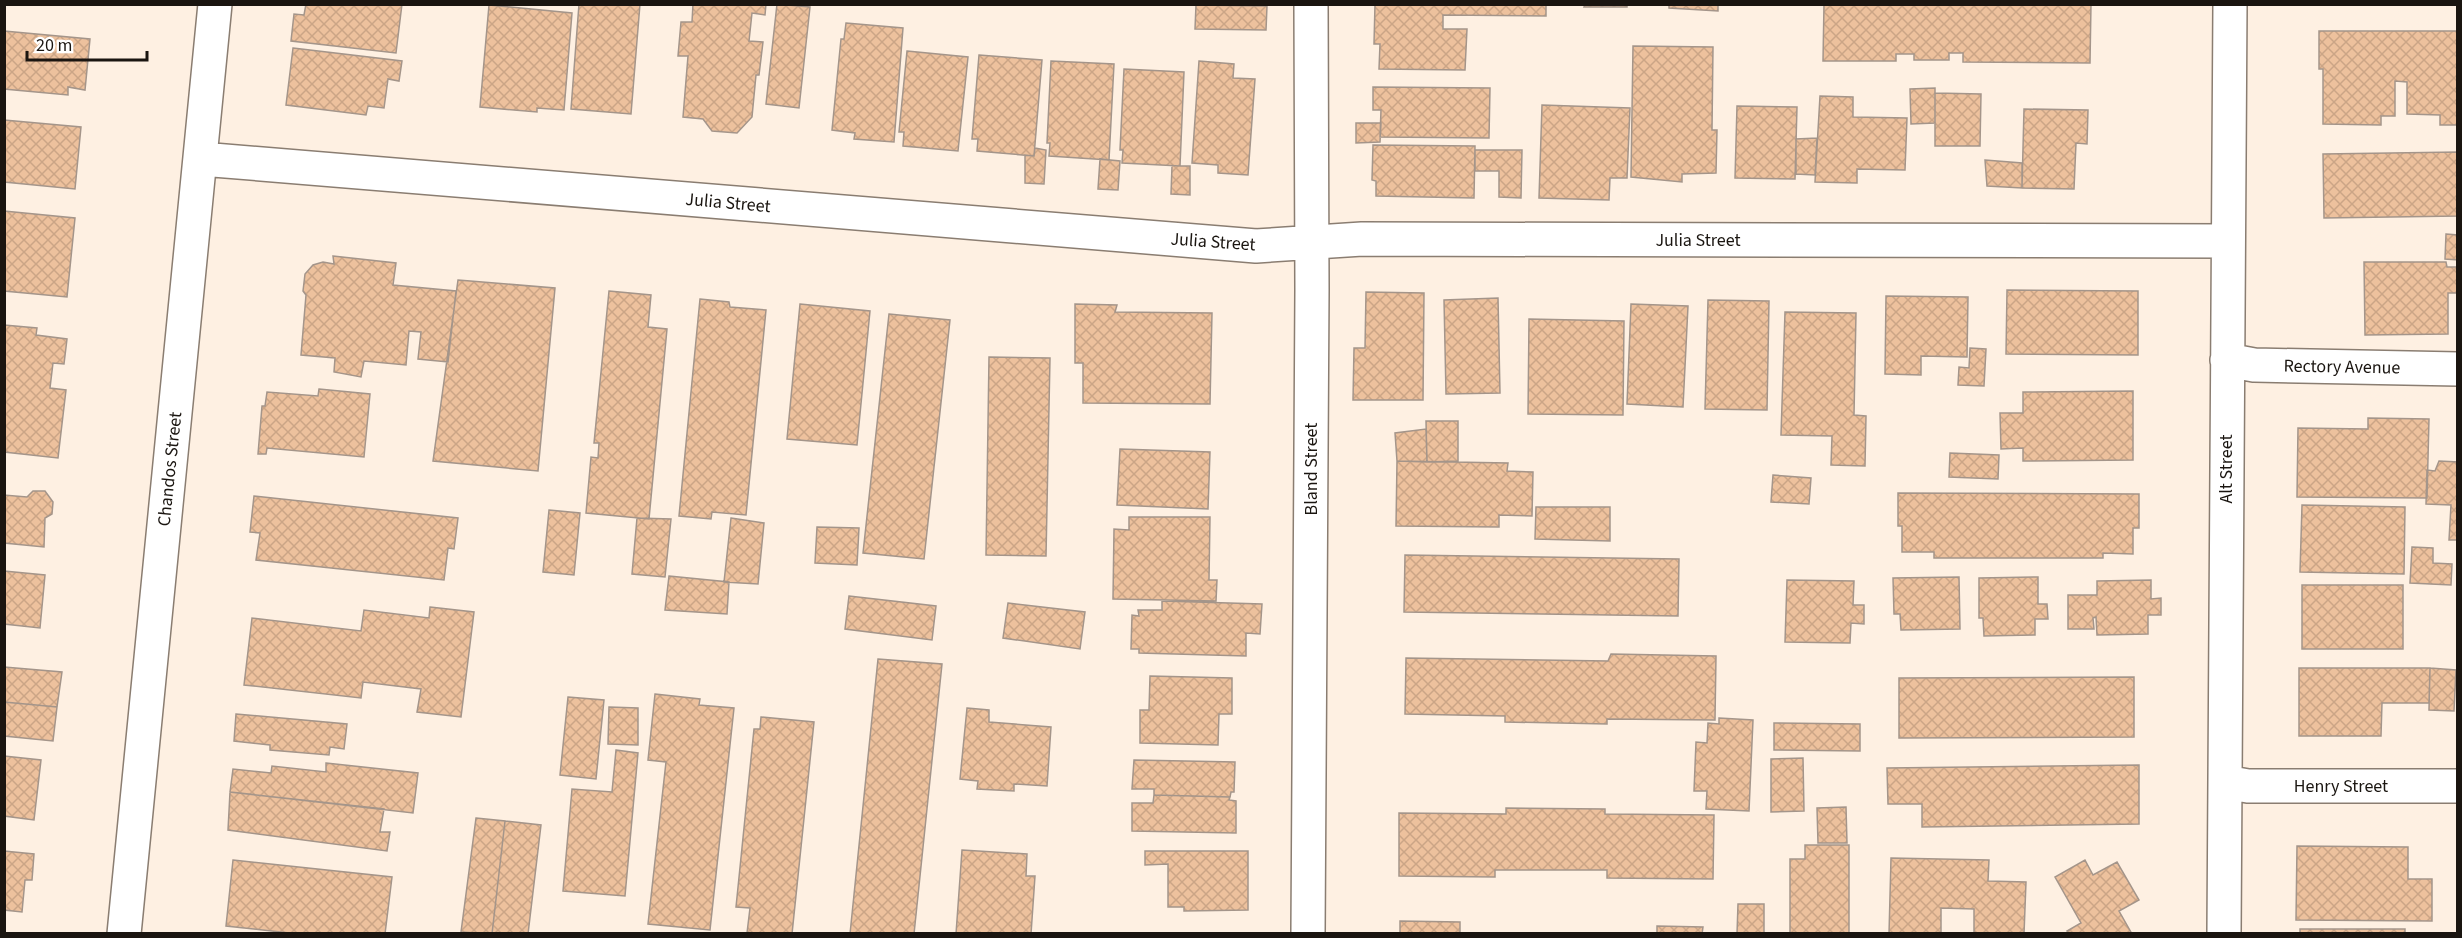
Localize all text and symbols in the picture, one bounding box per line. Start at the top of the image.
scale bar [27,24,147,62]
text: 20 m [36,33,72,58]
street label: Julia Street [684,187,772,219]
street label: Julia Street [1170,227,1256,257]
street label: Julia Street [1655,228,1741,253]
street label: Rectory Avenue [2283,353,2401,381]
street label: Chandos Street [152,411,188,527]
street label: Bland Street [1299,423,1324,515]
street label: Alt Street [2214,434,2239,504]
street label: Henry Street [2294,774,2388,799]

